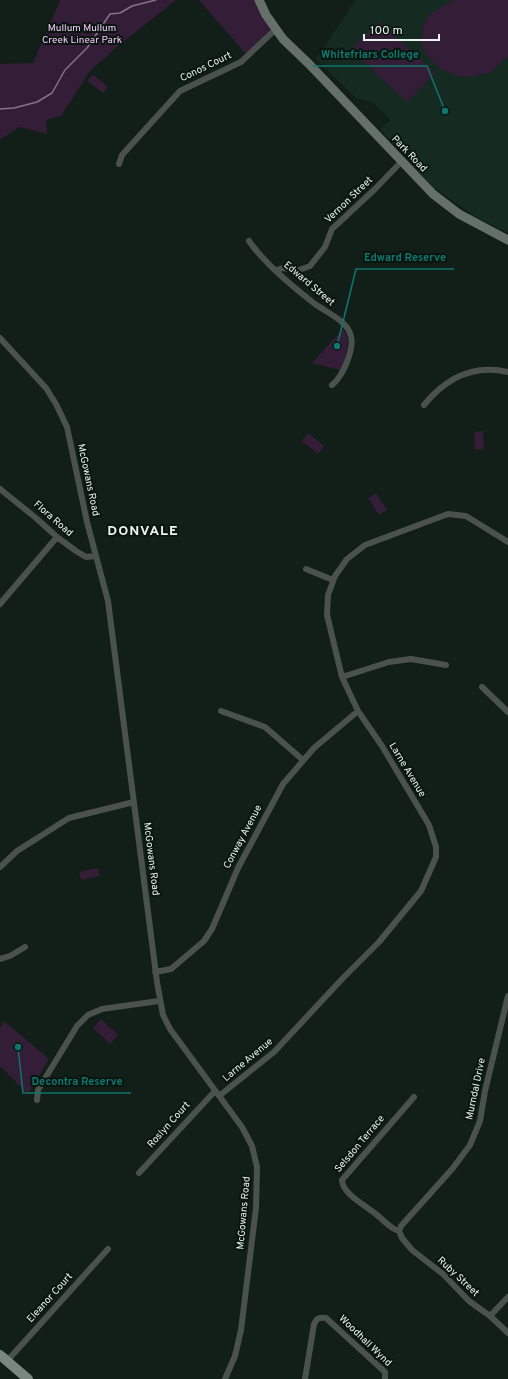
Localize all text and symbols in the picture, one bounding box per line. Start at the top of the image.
scale bar [364,16,439,42]
park label: Mullum Mullum Creek Linear Park [42,22,122,47]
text: 100 m [370,23,403,39]
callout: Whitefriars College [313,43,427,66]
text: Whitefriars College [321,48,419,62]
street label: Conos Court [178,49,234,85]
street label: Park Road [388,133,430,175]
street label: Vernon Street [322,174,376,226]
callout: Edward Reserve [356,246,454,269]
text: Edward Reserve [364,251,446,265]
street label: Edward Street [281,259,337,309]
street label: McGowans Road [74,443,102,517]
street label: Flora Road [31,498,75,540]
district label: DONVALE [107,523,179,540]
street label: Larne Avenue [386,740,428,800]
street label: Conway Avenue [221,803,265,871]
street label: McGowans Road [140,822,162,896]
street label: Larne Avenue [220,1035,276,1085]
street label: Murndal Drive [463,1057,489,1121]
callout: Decontra Reserve [23,1070,131,1093]
text: Decontra Reserve [31,1075,123,1089]
street label: Roslyn Court [145,1099,193,1151]
street label: Selsdon Terrace [332,1113,388,1175]
street label: McGowans Road [234,1176,254,1250]
street label: Ruby Street [434,1254,482,1300]
street label: Eleanor Court [24,1270,76,1326]
street label: Woodhall Wynd [336,1312,394,1370]

